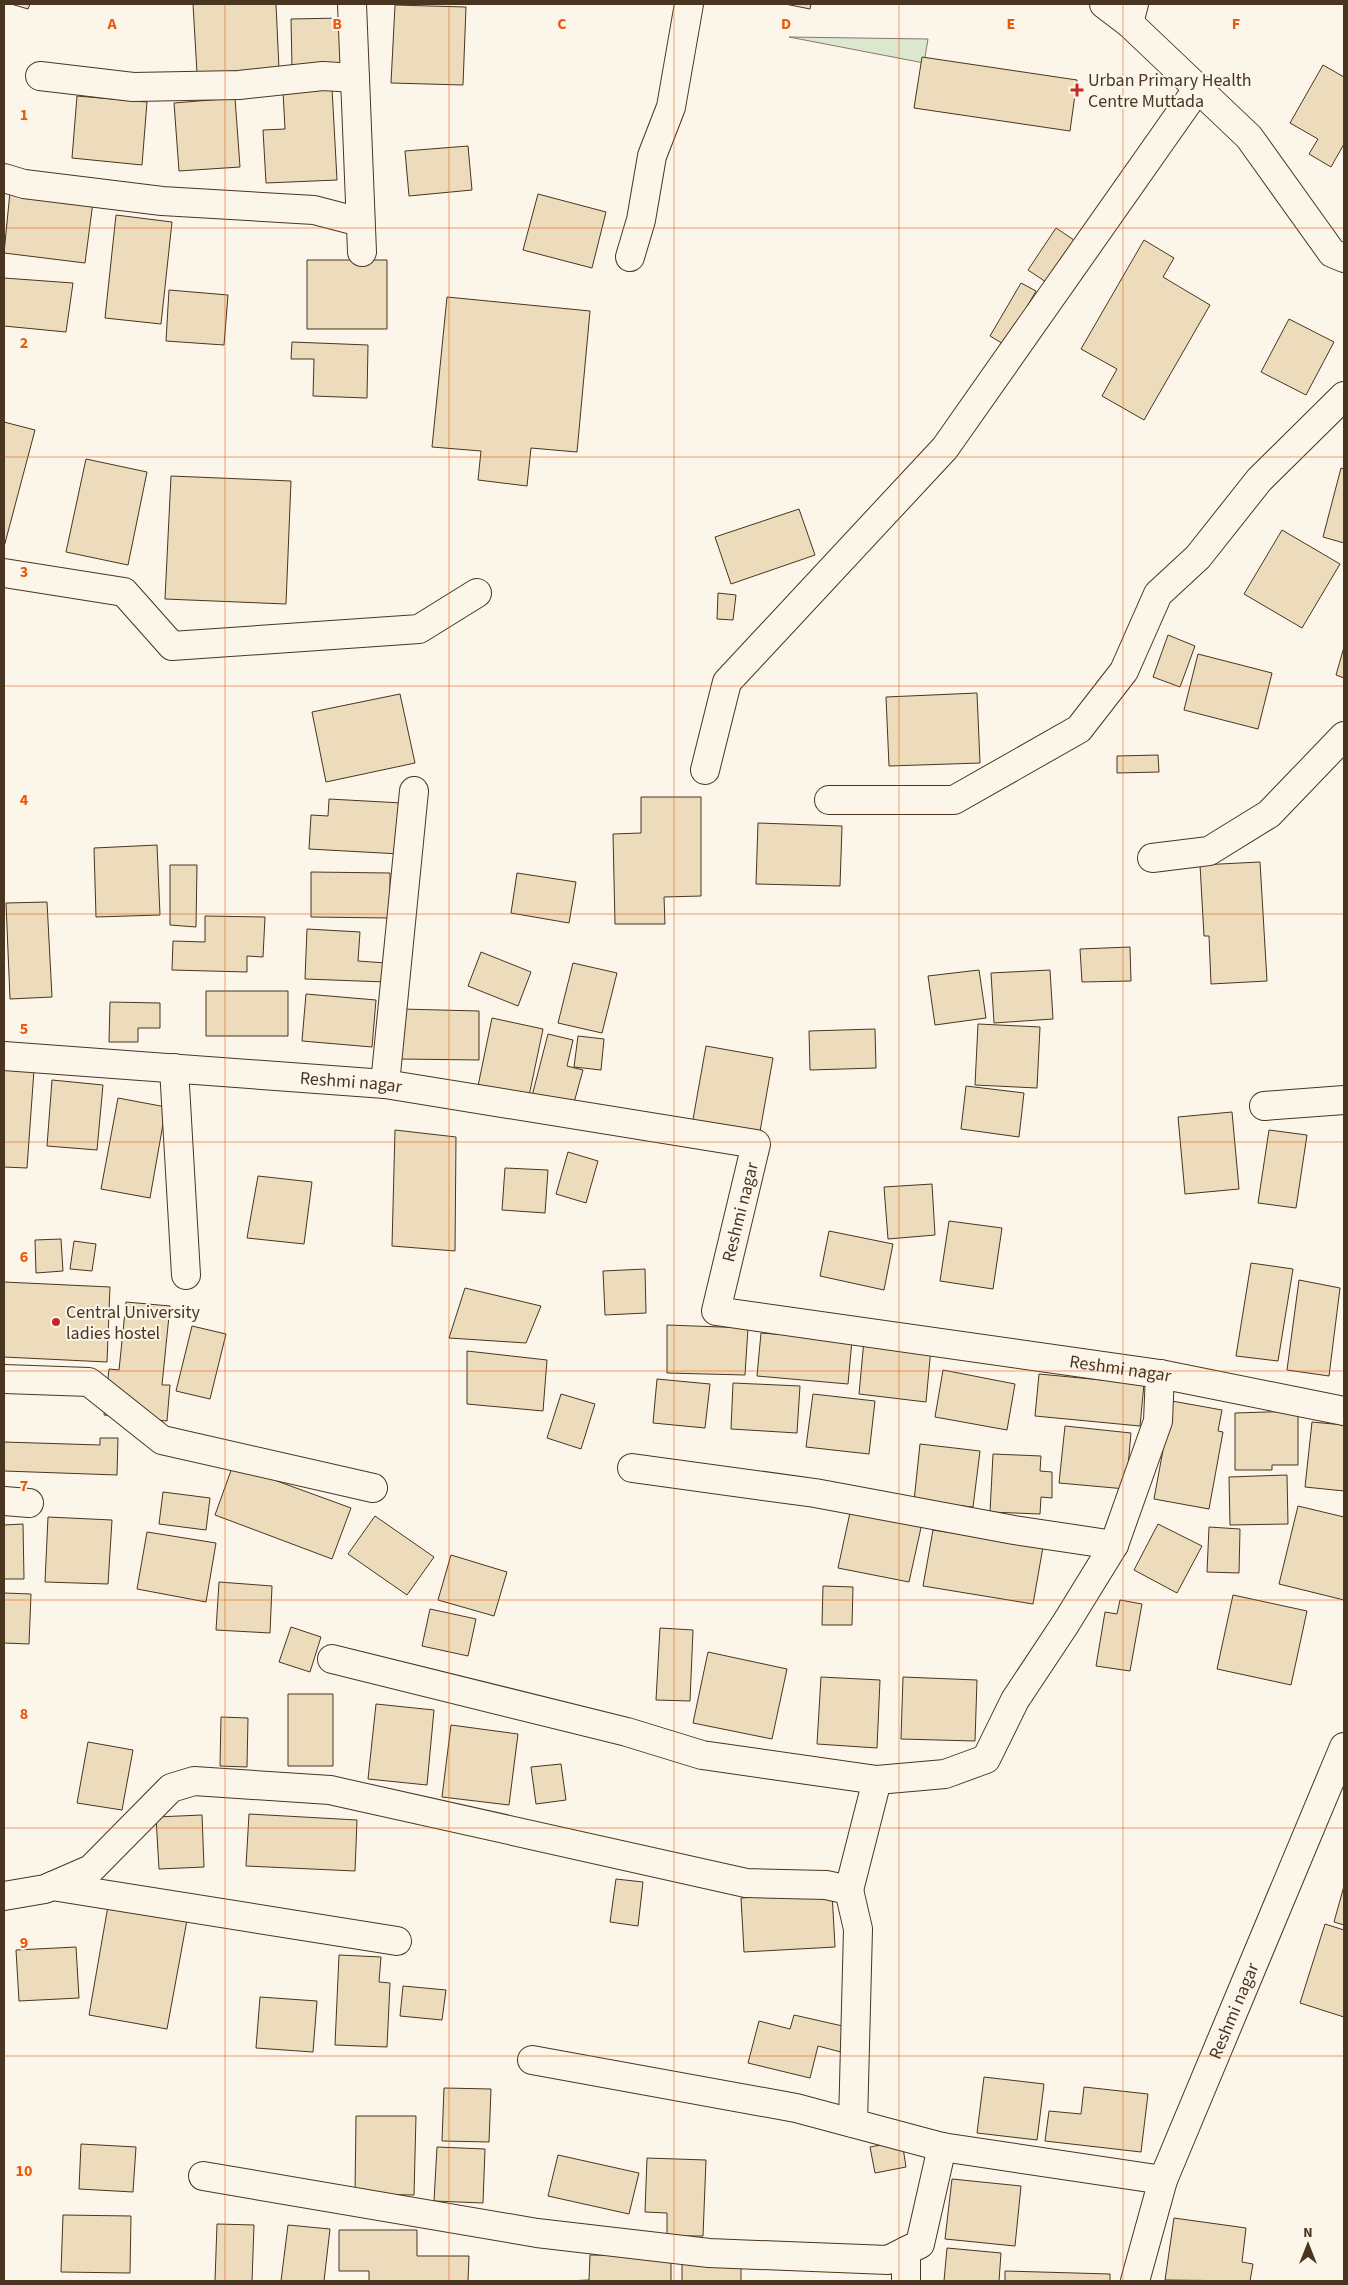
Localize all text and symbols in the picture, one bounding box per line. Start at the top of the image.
text: A [106,13,117,35]
text: B [332,13,342,35]
text: C [557,13,567,35]
text: D [781,13,791,35]
text: E [1007,13,1015,35]
text: F [1232,13,1240,35]
place label: Urban Primary Health Centre Muttada [1088,68,1252,114]
marker: Urban Primary Health Centre Muttada [1070,83,1084,97]
text: 1 [20,104,28,126]
text: 2 [20,332,28,354]
text: 3 [20,561,28,583]
text: 4 [20,789,29,811]
text: 5 [20,1018,28,1040]
street label: Reshmi nagar [299,1066,405,1100]
street label: Reshmi nagar [716,1159,765,1265]
text: 6 [20,1246,28,1268]
place label: Central University ladies hostel [66,1300,201,1346]
marker: Central University ladies hostel [50,1316,62,1328]
street label: Reshmi nagar [1068,1349,1174,1389]
text: 7 [20,1475,28,1497]
text: 8 [20,1703,28,1725]
text: 9 [20,1932,28,1954]
street label: Reshmi nagar [1203,1958,1266,2063]
text: 10 [16,2160,32,2182]
north arrow [1283,2220,1333,2270]
text: N [1303,2223,1313,2243]

